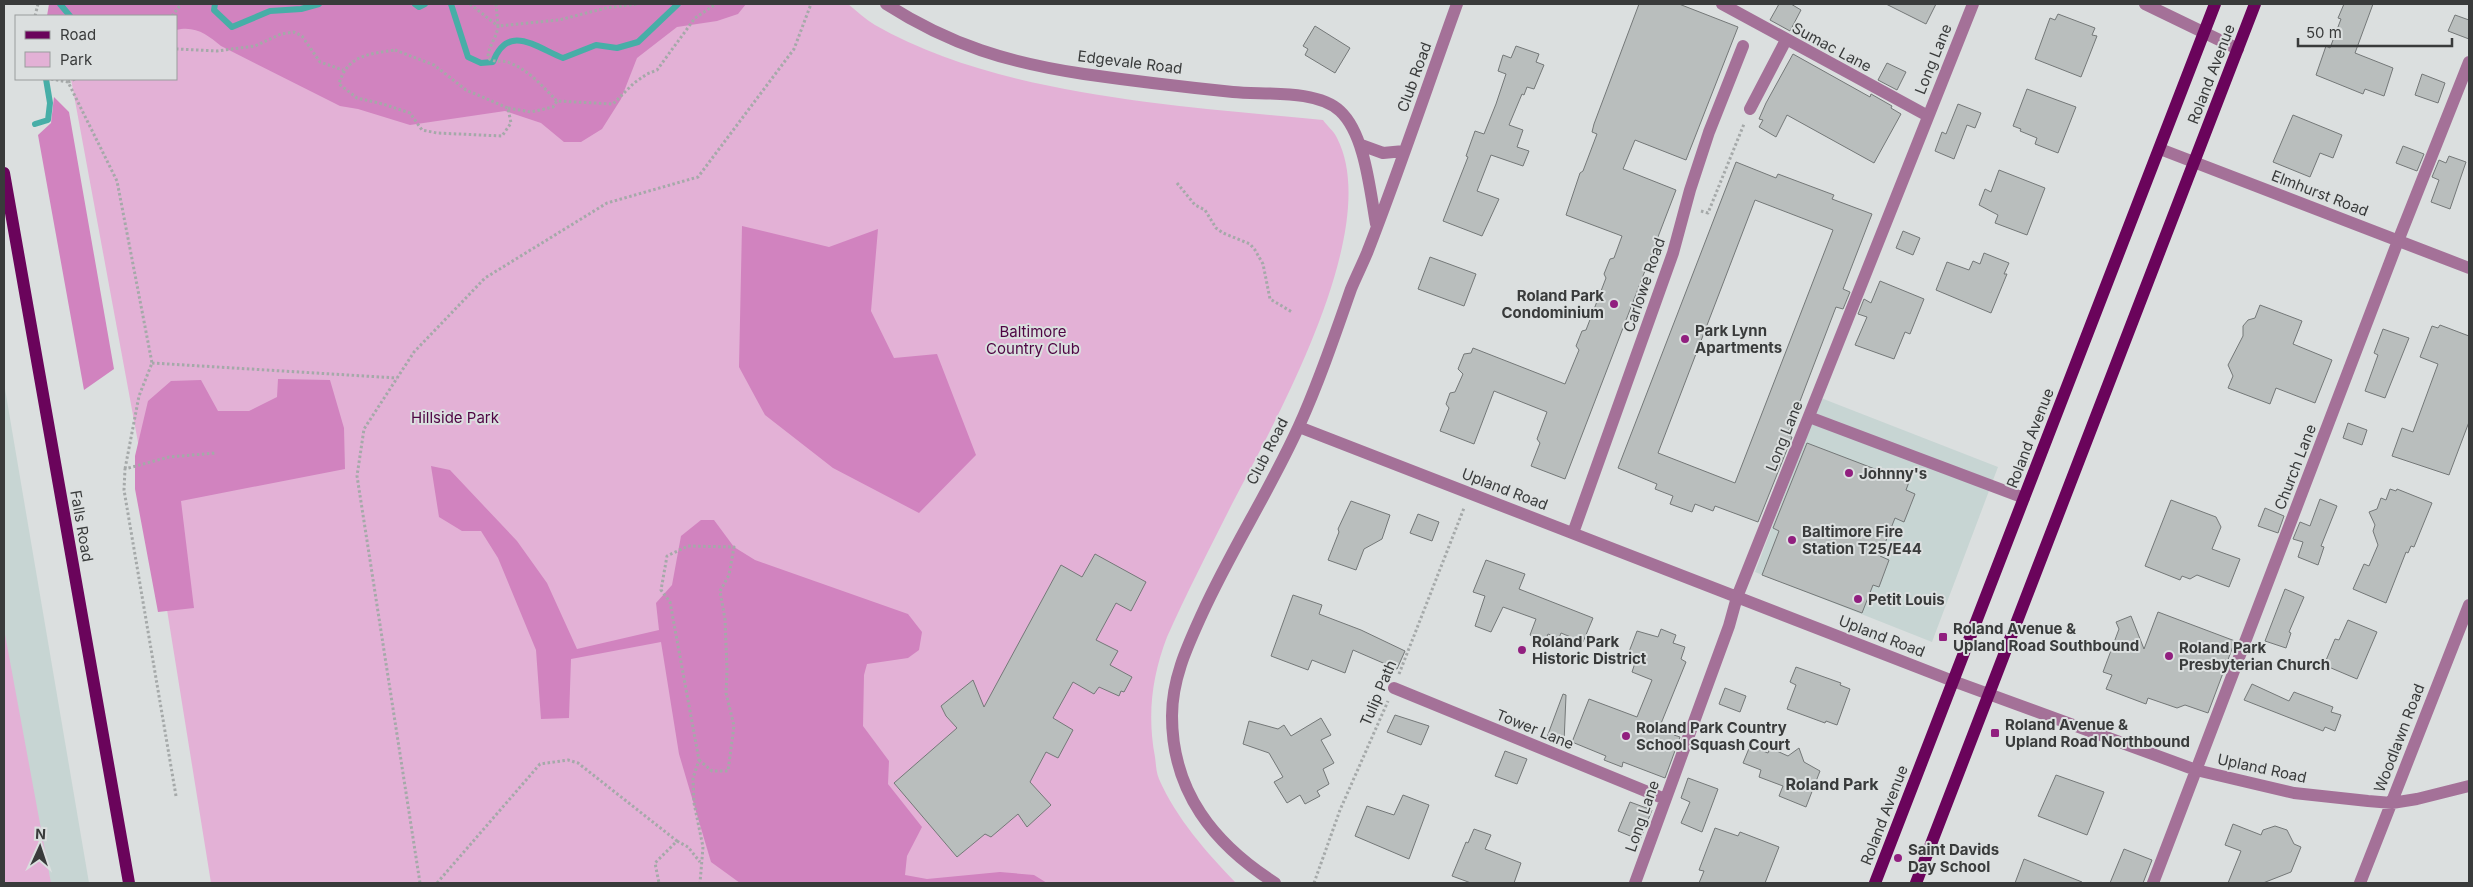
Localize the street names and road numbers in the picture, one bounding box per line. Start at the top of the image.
street label: Sumac Lane [1789,18,1875,76]
street label: Long Lane [1910,21,1956,97]
street label: Roland Avenue [2183,21,2239,127]
street label: Club Road [1393,39,1435,115]
street label: Edgevale Road [1077,46,1183,78]
street label: Elmhurst Road [2269,166,2371,220]
street label: Carlowe Road [1619,235,1669,335]
street label: Roland Avenue [2002,385,2058,491]
street label: Long Lane [1761,398,1807,474]
street label: Club Road [1242,414,1292,488]
street label: Church Lane [2270,421,2320,513]
street label: Upland Road [1459,464,1551,514]
street label: Falls Road [66,489,98,563]
street label: Upland Road [1836,611,1928,661]
street label: Tulip Path [1356,657,1400,729]
street label: Woodlawn Road [2370,681,2428,795]
street label: Tower Lane [1493,705,1577,753]
street label: Upland Road [2216,749,2308,787]
street label: Roland Avenue [1856,762,1912,868]
street label: Long Lane [1621,778,1663,854]

